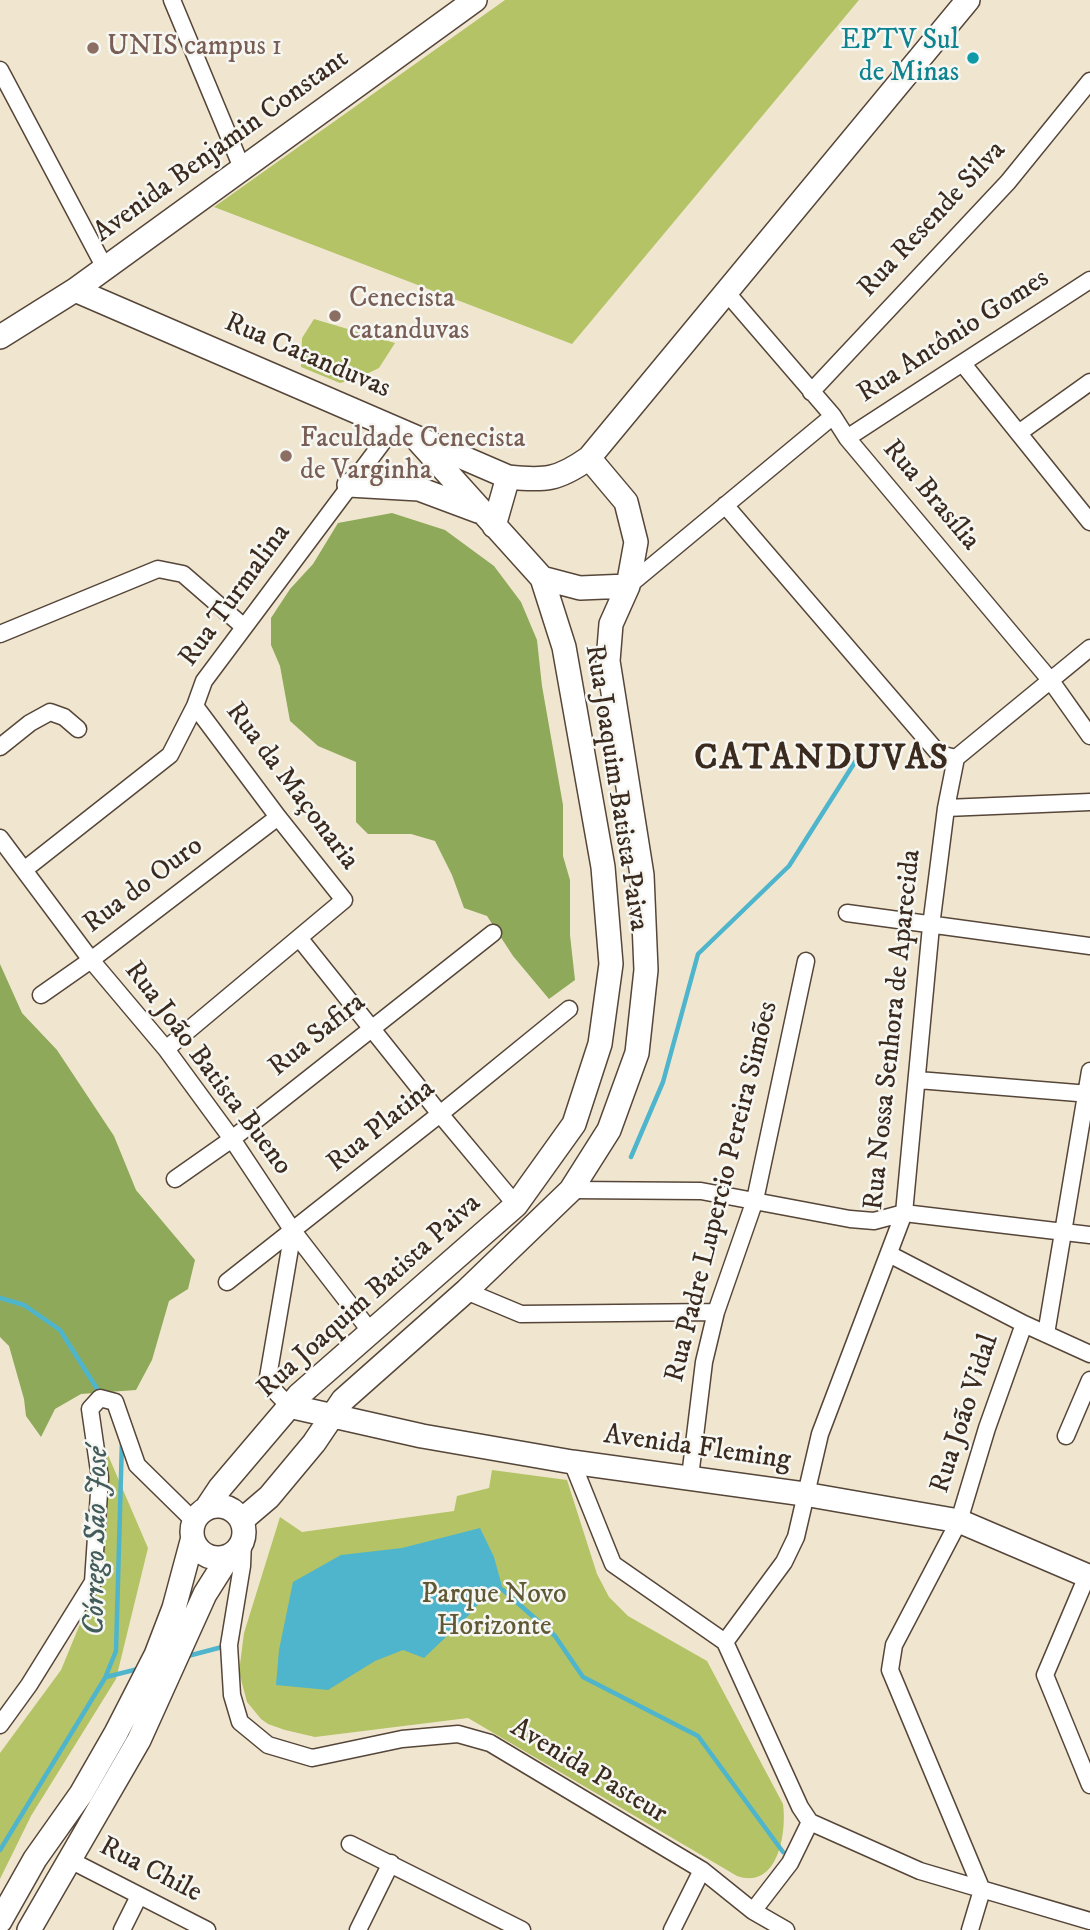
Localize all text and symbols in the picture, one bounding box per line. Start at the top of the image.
place label: EPTV Sul de Minas [840,25,959,91]
place label: UNIS campus 1 [107,31,282,65]
marker: UNIS campus 1 [85,40,101,56]
street label: Avenida Benjamin Constant [88,43,356,251]
marker: EPTV Sul de Minas [965,50,981,66]
street label: Rua Resende Silva [852,135,1014,305]
street label: Rua Antônio Gomes [852,263,1056,411]
place label: Cenecista catanduvas [349,283,469,349]
street label: Rua Catanduvas [219,307,395,407]
marker: Cenecista catanduvas [327,308,343,324]
place label: Faculdade Cenecista de Varginha [300,423,525,489]
street label: Rua Brasília [874,434,986,558]
marker: Faculdade Cenecista de Varginha [278,448,294,464]
street label: Rua Turmalina [173,518,299,674]
street label: Rua Joaquim Batista Paiva [576,642,654,934]
street label: Rua da Maçonaria [217,697,365,877]
district label: CATANDUVAS [695,740,949,782]
street label: Rua do Ouro [78,830,210,942]
street label: Rua Nossa Senhora de Aparecida [858,848,930,1212]
street label: Rua João Batista Bueno [116,956,298,1182]
street label: Rua Safira [263,987,373,1085]
street label: Rua Padre Lupercio Pereira Simões [659,998,787,1386]
street label: Rua Platina [321,1073,443,1181]
street label: Rua Joaquim Batista Paiva [251,1188,489,1406]
street label: Rua João Vidal [925,1330,1007,1498]
street label: Avenida Fleming [601,1419,793,1479]
water label: Córrego São José [78,1446,118,1636]
park label: Parque Novo Horizonte [421,1579,567,1645]
street label: Avenida Pasteur [504,1712,672,1832]
street label: Rua Chile [93,1831,207,1911]

